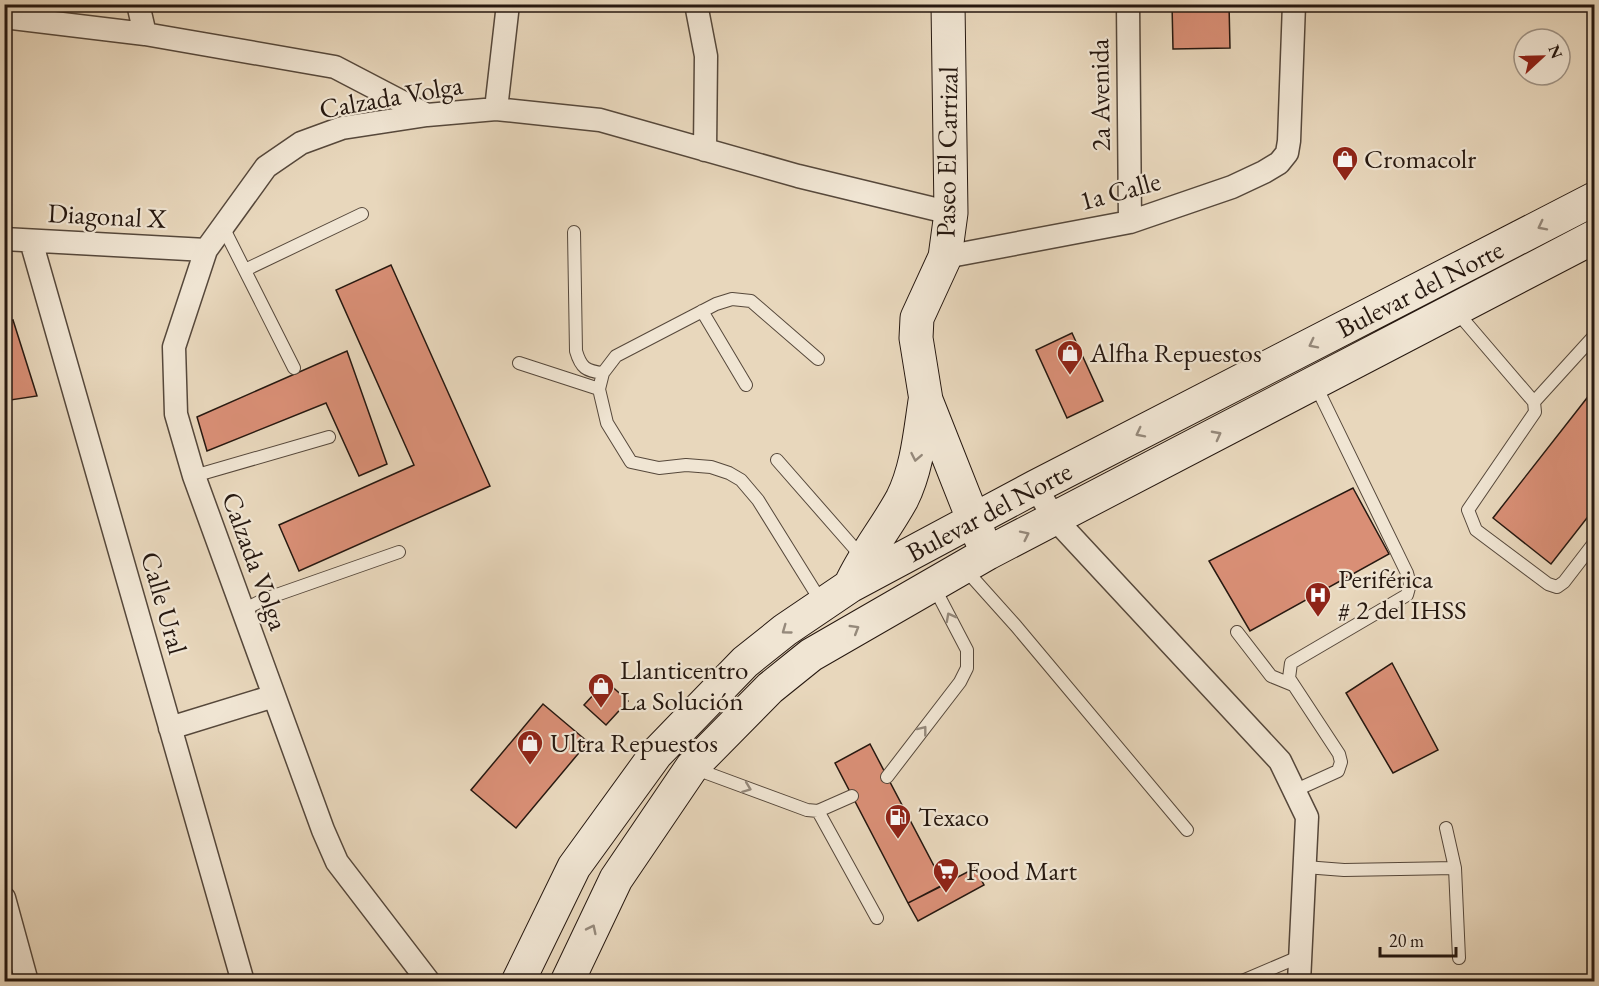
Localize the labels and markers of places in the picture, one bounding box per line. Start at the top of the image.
place label: Cromacolr [1364,141,1476,176]
shop icon: Cromacolr [1330,144,1360,182]
place label: Alfha Repuestos [1089,335,1262,370]
shop icon: Alfha Repuestos [1055,338,1085,376]
place label: Periférica # 2 del IHSS [1338,561,1467,627]
hospital icon: Periférica # 2 del IHSS [1303,580,1333,618]
place label: Llanticentro La Solución [620,652,748,718]
shop icon: Llanticentro La Solución [586,671,616,709]
place label: Ultra Repuestos [550,725,718,760]
shop icon: Ultra Repuestos [515,728,545,766]
place label: Texaco [918,799,989,834]
fuel station icon: Texaco [883,802,913,840]
place label: Food Mart [966,853,1077,888]
supermarket icon: Food Mart [931,856,961,894]

